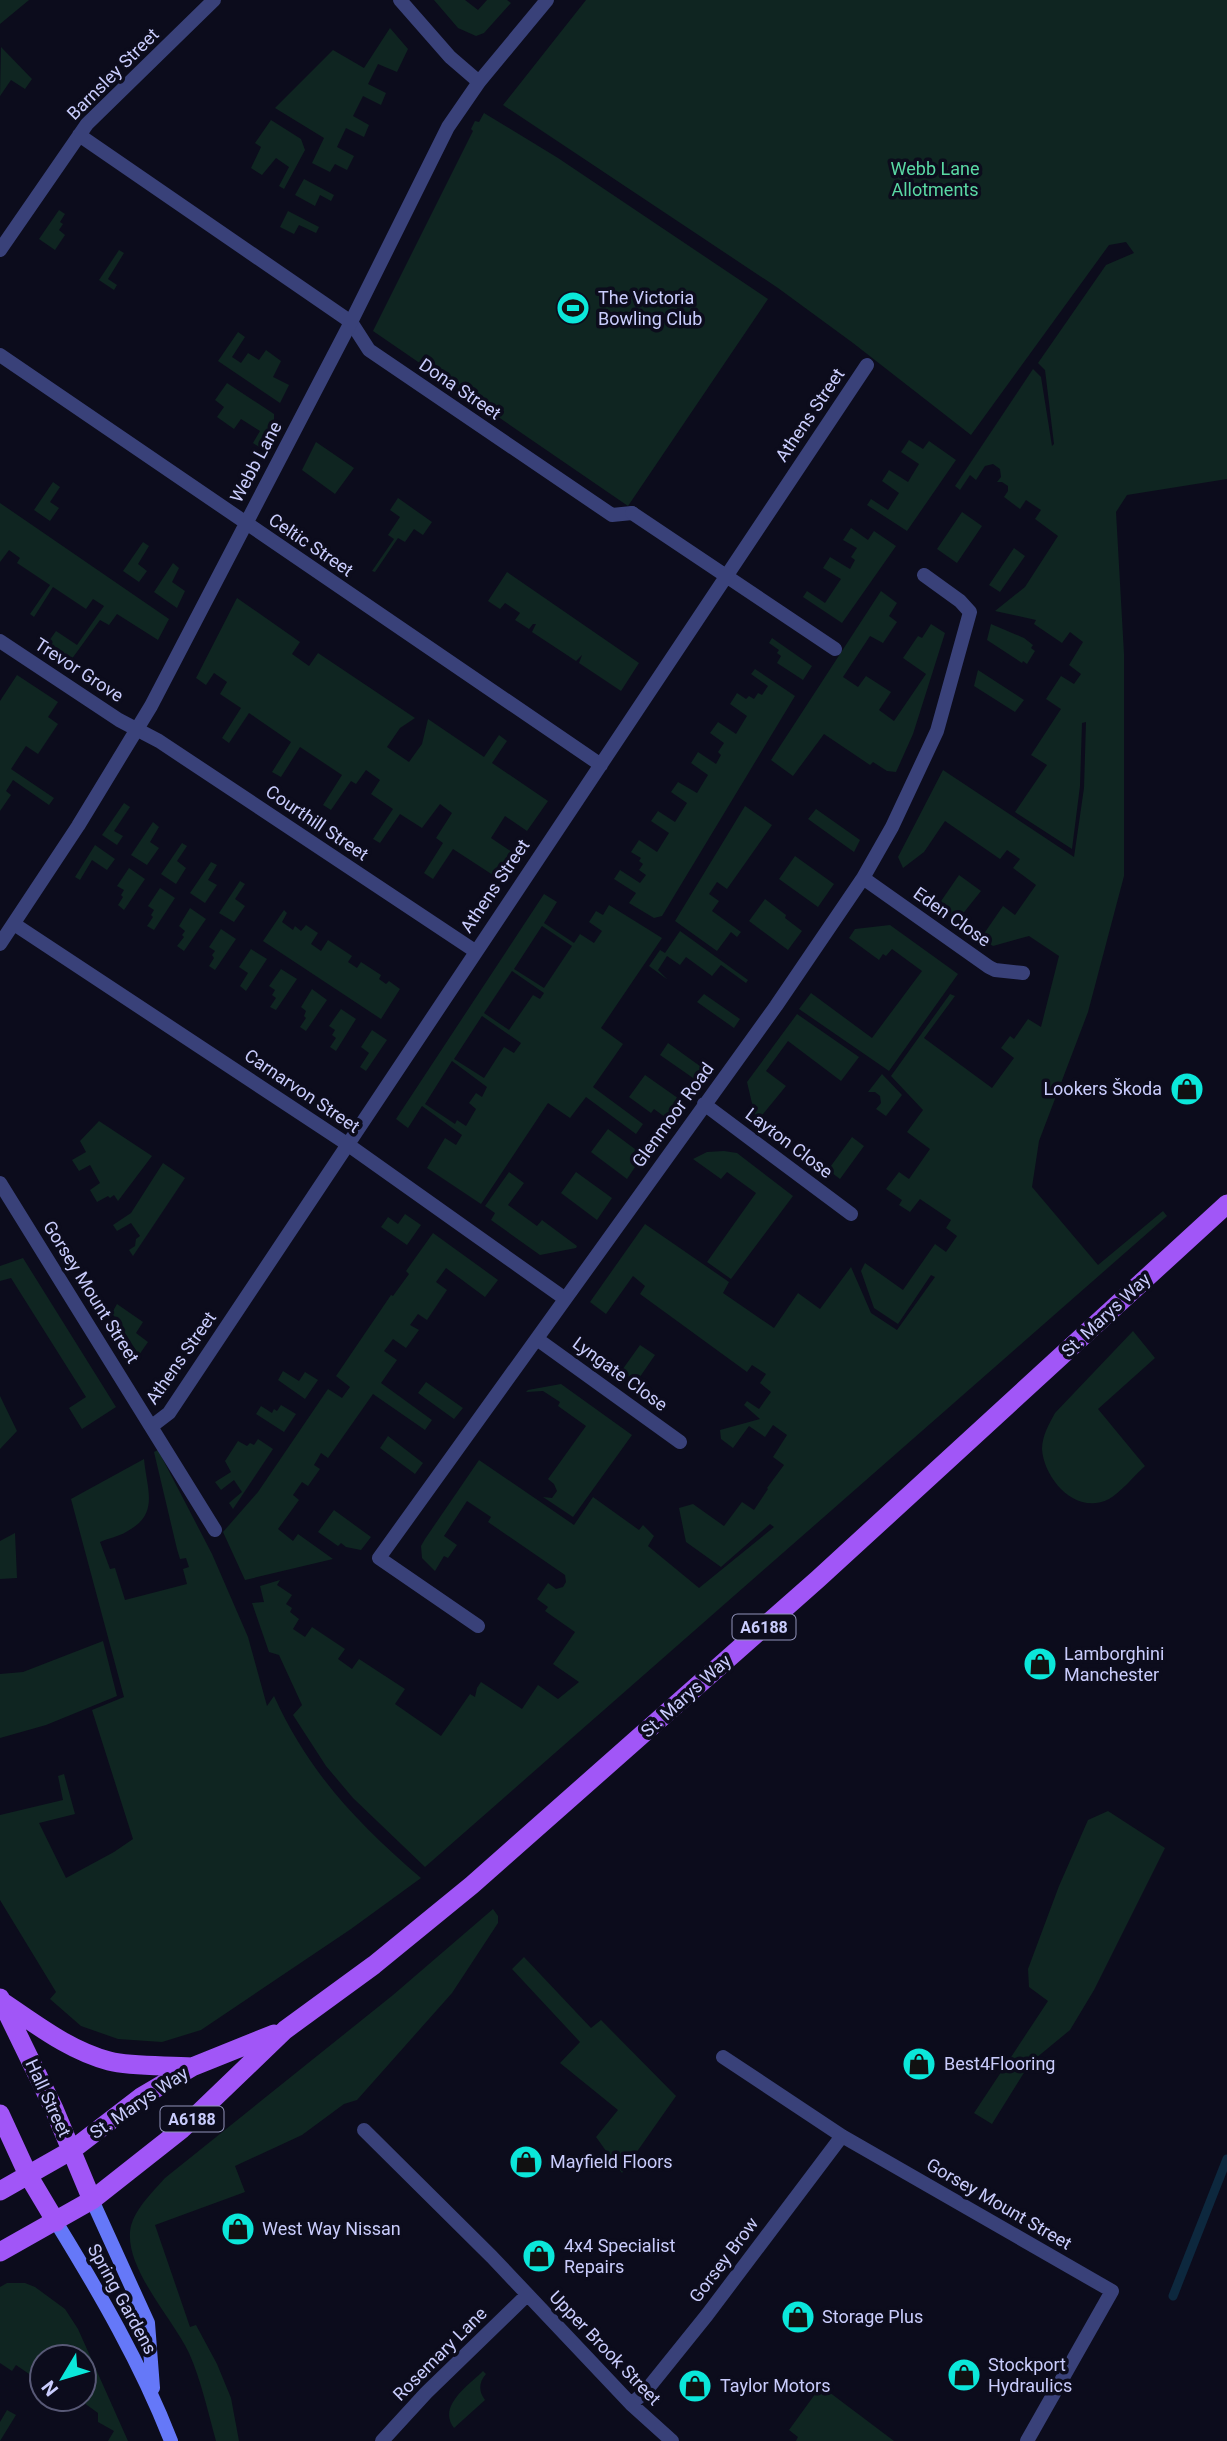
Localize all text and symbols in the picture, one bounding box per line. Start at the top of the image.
street label: Barnsley Street [63,24,163,124]
park label: Webb Lane Allotments [891,158,979,200]
place label: The Victoria Bowling Club [598,287,702,329]
sports icon: The Victoria Bowling Club [554,289,592,327]
street label: Dona Street [416,354,505,424]
street label: Athens Street [771,364,849,465]
street label: Webb Lane [225,418,286,506]
street label: Celtic Street [265,509,358,581]
street label: Trevor Grove [31,633,127,706]
street label: Courthill Street [262,781,373,865]
street label: Athens Street [456,835,534,936]
street label: Eden Close [910,882,995,951]
street label: Carnarvon Street [241,1044,364,1137]
street label: Glenmoor Road [628,1058,718,1171]
shop icon: Lookers Škoda [1168,1070,1206,1108]
place label: Lookers Škoda [1043,1078,1162,1099]
street label: Layton Close [742,1103,837,1182]
street label: Gorsey Mount Street [39,1217,144,1367]
street label: St. Marys Way [1057,1268,1155,1361]
street label: Athens Street [141,1307,220,1408]
street label: Lyngate Close [569,1332,672,1415]
road number: A6188 [732,1614,796,1639]
place label: Lamborghini Manchester [1064,1643,1164,1685]
shop icon: Lamborghini Manchester [1021,1645,1059,1683]
street label: St. Marys Way [636,1649,735,1741]
shop icon: Best4Flooring [900,2045,938,2083]
place label: Best4Flooring [944,2053,1055,2074]
street label: Hall Street [21,2056,76,2140]
street label: St. Marys Way [86,2062,192,2143]
road number: A6188 [160,2106,224,2132]
shop icon: Mayfield Floors [507,2143,545,2181]
place label: Mayfield Floors [550,2151,673,2172]
street label: Gorsey Mount Street [923,2153,1076,2254]
shop icon: West Way Nissan [219,2210,257,2248]
street label: Gorsey Brow [685,2213,763,2306]
place label: West Way Nissan [262,2218,401,2239]
place label: 4x4 Specialist Repairs [564,2235,676,2277]
shop icon: 4x4 Specialist Repairs [520,2237,558,2275]
street label: Spring Gardens [84,2240,161,2358]
street label: Upper Brook Street [545,2286,665,2409]
shop icon: Storage Plus [779,2298,817,2336]
street label: Rosemary Lane [388,2302,491,2405]
place label: Storage Plus [822,2306,923,2327]
north arrow [28,2343,98,2413]
place label: Stockport Hydraulics [988,2354,1072,2396]
shop icon: Stockport Hydraulics [945,2356,983,2394]
shop icon: Taylor Motors [676,2367,714,2405]
place label: Taylor Motors [720,2375,830,2396]
text: N [37,2376,63,2401]

